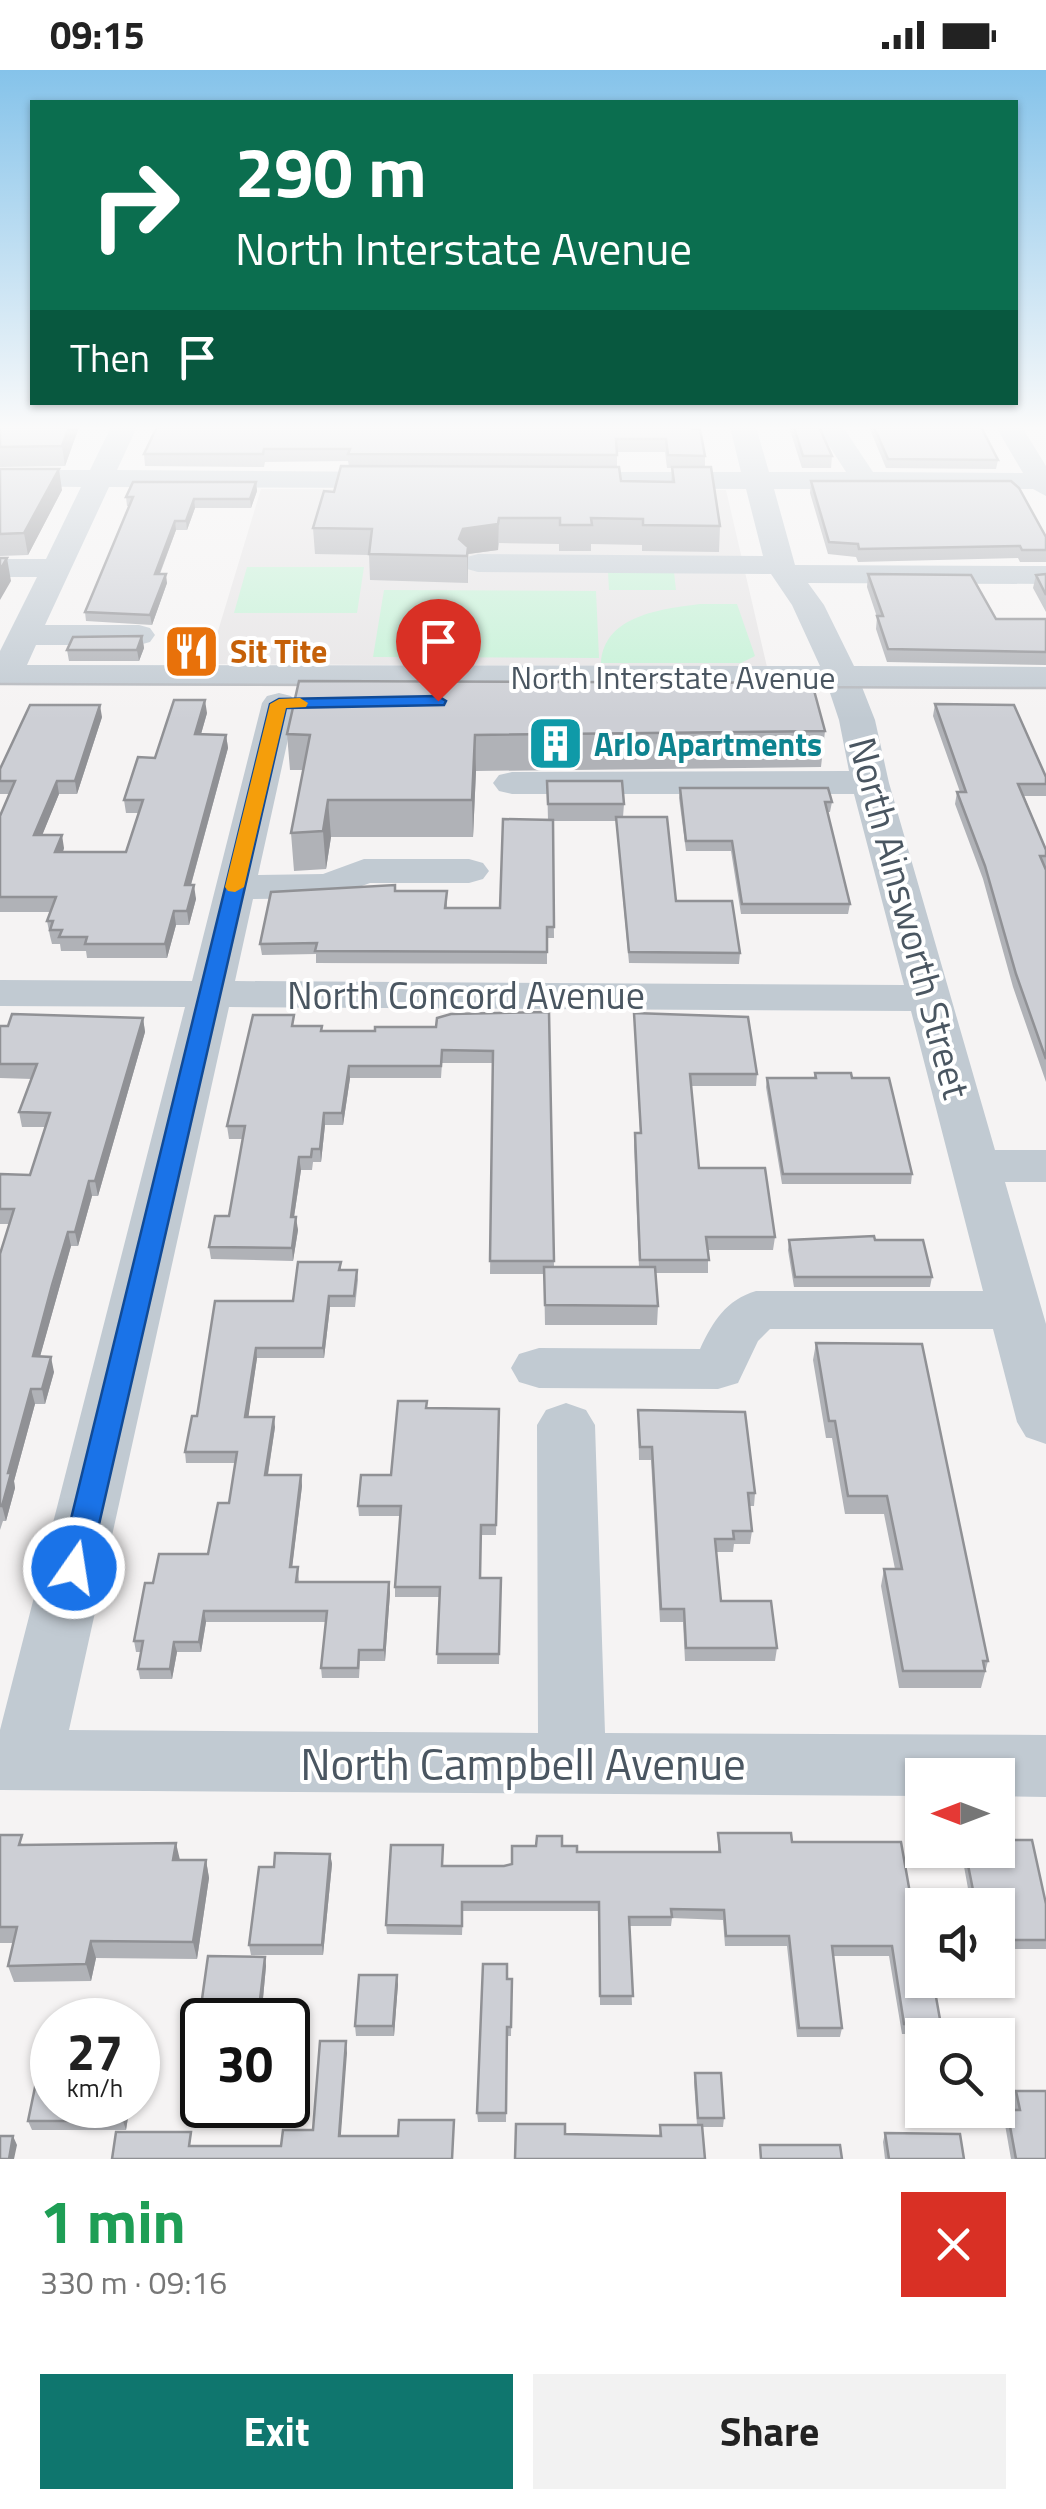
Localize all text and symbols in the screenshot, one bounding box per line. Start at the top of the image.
text: 09:15 [50,6,145,64]
text: 290 m [235,118,427,224]
icon: right [70,140,200,270]
text: North Interstate Avenue [235,214,692,282]
text: Then [70,329,150,387]
icon: arrive [170,330,225,385]
pin [396,599,481,702]
icon: arrive [411,614,466,669]
restaurant icon: Sit Tite [161,621,221,681]
place label: Sit Tite [230,627,327,675]
street label: North Interstate Avenue [511,653,836,701]
building icon: Arlo Apartments [525,714,585,774]
place label: Arlo Apartments [594,720,822,768]
street label: North Ainsworth Street [834,731,986,1105]
street label: North Concord Avenue [287,966,645,1024]
position arrow [22,1516,126,1620]
street label: North Campbell Avenue [300,1729,746,1797]
north arrow [905,1758,1015,1868]
map controls [905,1758,1015,2128]
button: sound [905,1888,1015,1998]
speed limit sign: 30 [180,1998,310,2128]
text: 27 [67,2013,123,2089]
button: search [905,2018,1015,2128]
text: km/h [67,2069,123,2107]
text: 1 min [40,2175,186,2266]
button: close [901,2192,1006,2297]
text: 330 m · 09:16 [40,2258,227,2306]
button: Exit [40,2374,513,2489]
button: Share [533,2374,1006,2489]

